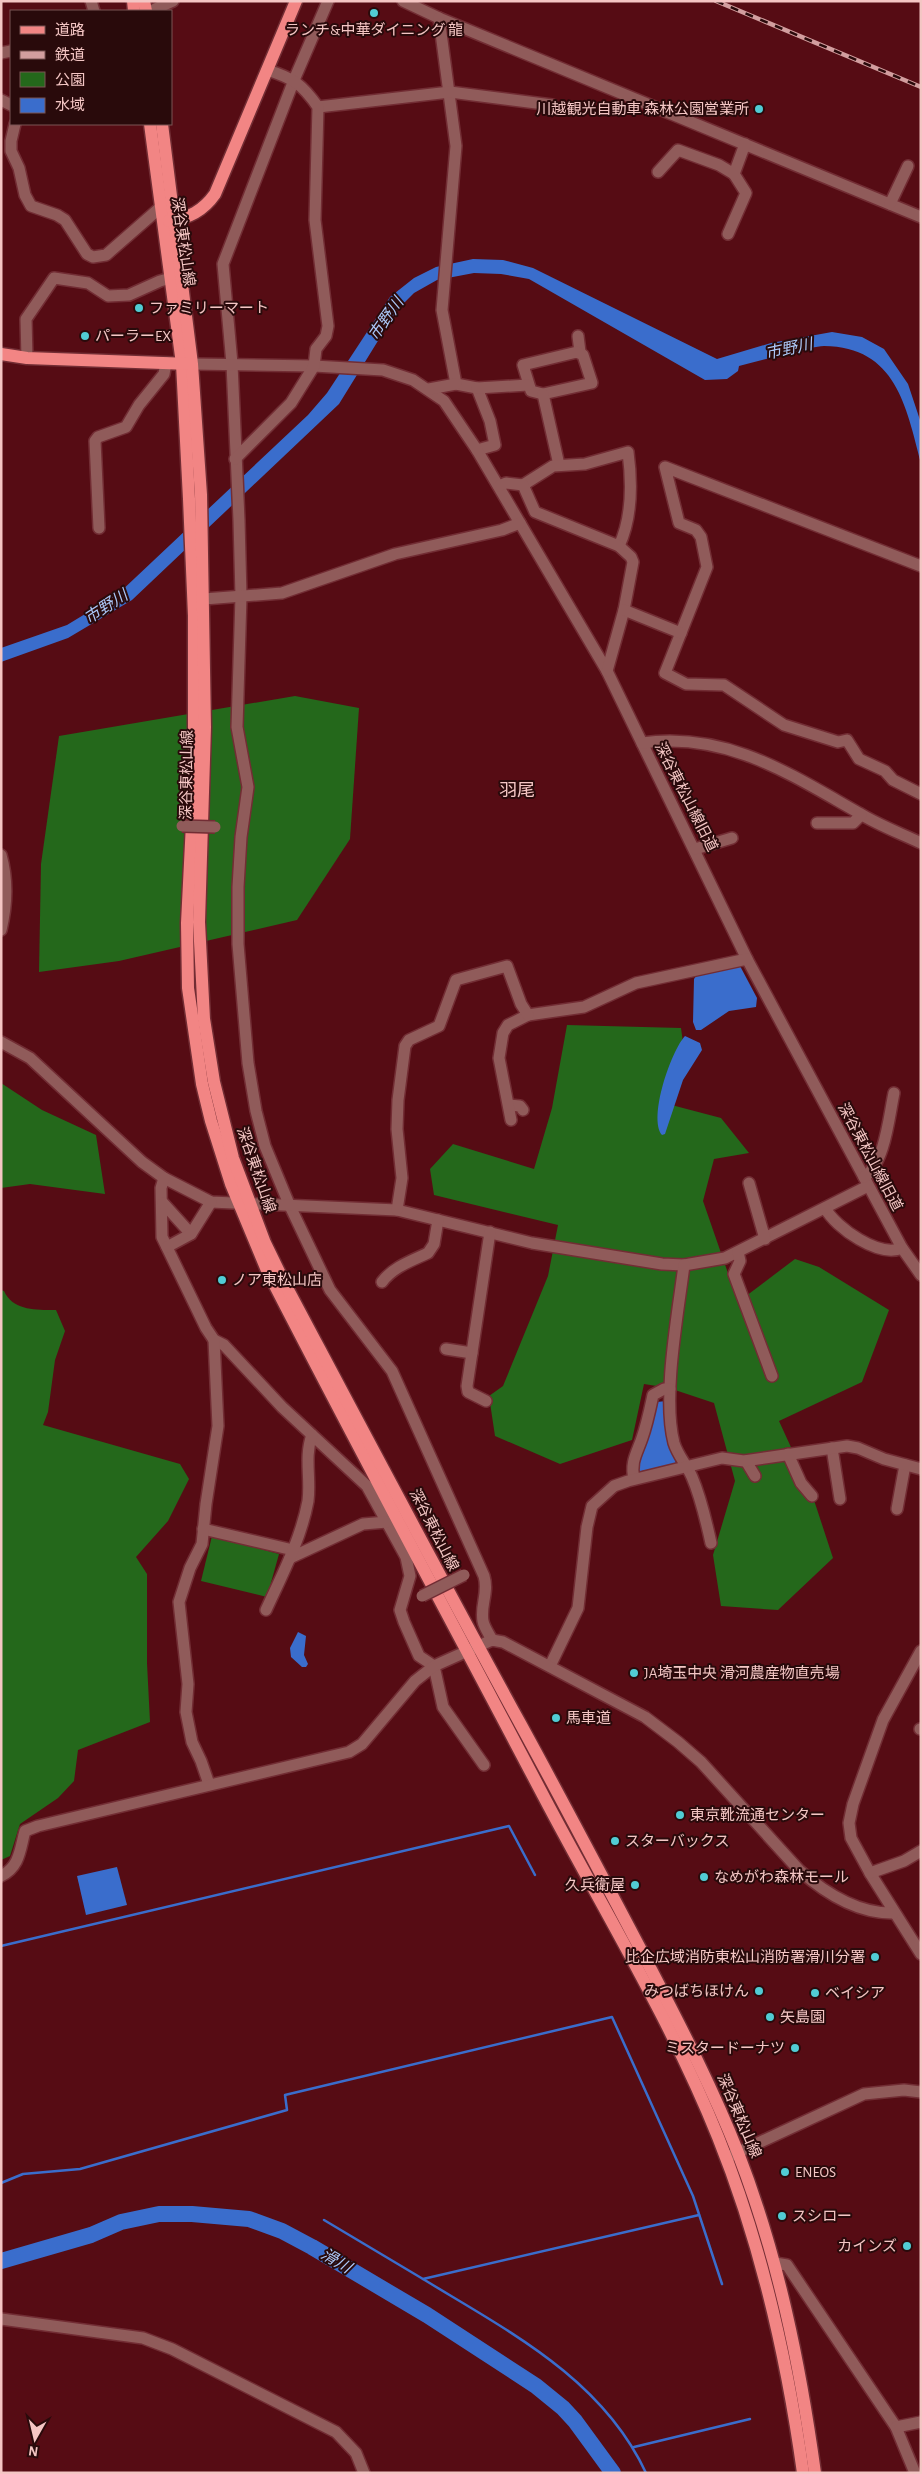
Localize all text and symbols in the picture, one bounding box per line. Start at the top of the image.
marker: ランチ&中華ダイニング 龍 [368,7,380,19]
legend [10,10,172,125]
text: 道路 [55,22,85,38]
place label: ランチ&中華ダイニング 龍 [285,22,463,38]
text: 鉄道 [55,47,85,63]
text: 公園 [55,72,85,88]
text: 水域 [55,97,85,113]
place label: 川越観光自動車 森林公園営業所 [537,101,749,117]
marker: 川越観光自動車 森林公園営業所 [753,103,765,115]
street label: 深谷東松山線 [169,196,198,288]
water label: 市野川 [365,293,407,343]
place label: ファミリーマート [149,301,269,316]
marker: ファミリーマート [133,302,145,314]
place label: パーラーEX [95,329,171,344]
marker: パーラーEX [79,330,91,342]
water label: 市野川 [764,335,816,362]
water label: 市野川 [81,585,132,627]
street label: 深谷東松山線 [178,730,195,820]
street label: 深谷東松山線旧道 [652,740,721,854]
district label: 羽尾 [499,782,535,800]
street label: 深谷東松山線旧道 [835,1100,906,1214]
street label: 深谷東松山線 [234,1125,279,1215]
place label: ノア東松山店 [232,1272,322,1288]
marker: ノア東松山店 [216,1274,228,1286]
street label: 深谷東松山線 [407,1486,462,1574]
place label: JA埼玉中央 滑河農産物直売場 [644,1664,840,1681]
marker: JA埼玉中央 滑河農産物直売場 [628,1667,640,1679]
place label: 馬車道 [566,1710,611,1726]
marker: 馬車道 [550,1712,562,1724]
place label: 東京靴流通センター [690,1807,825,1823]
marker: 東京靴流通センター [674,1809,686,1821]
place label: スターバックス [625,1833,729,1849]
marker: スターバックス [609,1835,621,1847]
place label: なめがわ森林モール [714,1869,849,1885]
marker: なめがわ森林モール [698,1871,710,1883]
place label: 久兵衛屋 [565,1877,625,1893]
marker: 久兵衛屋 [629,1879,641,1891]
place label: 比企広域消防東松山消防署滑川分署 [625,1949,865,1965]
marker: 比企広域消防東松山消防署滑川分署 [869,1951,881,1963]
place label: みつばちほけん [644,1983,749,1999]
marker: みつばちほけん [753,1985,765,1997]
place label: ベイシア [825,1986,885,2001]
marker: ベイシア [809,1987,821,1999]
place label: 矢島園 [780,2009,825,2025]
marker: 矢島園 [764,2011,776,2023]
place label: ミスタードーナツ [665,2040,785,2056]
marker: ミスタードーナツ [789,2042,801,2054]
street label: 深谷東松山線 [715,2071,764,2160]
place label: ENEOS [795,2165,836,2180]
marker: ENEOS [779,2166,791,2178]
place label: スシロー [792,2209,852,2224]
marker: スシロー [776,2210,788,2222]
place label: カインズ [837,2238,897,2254]
marker: カインズ [901,2240,913,2252]
water label: 滑川 [318,2245,356,2277]
north arrow [10,2414,60,2464]
text: N [28,2443,39,2458]

